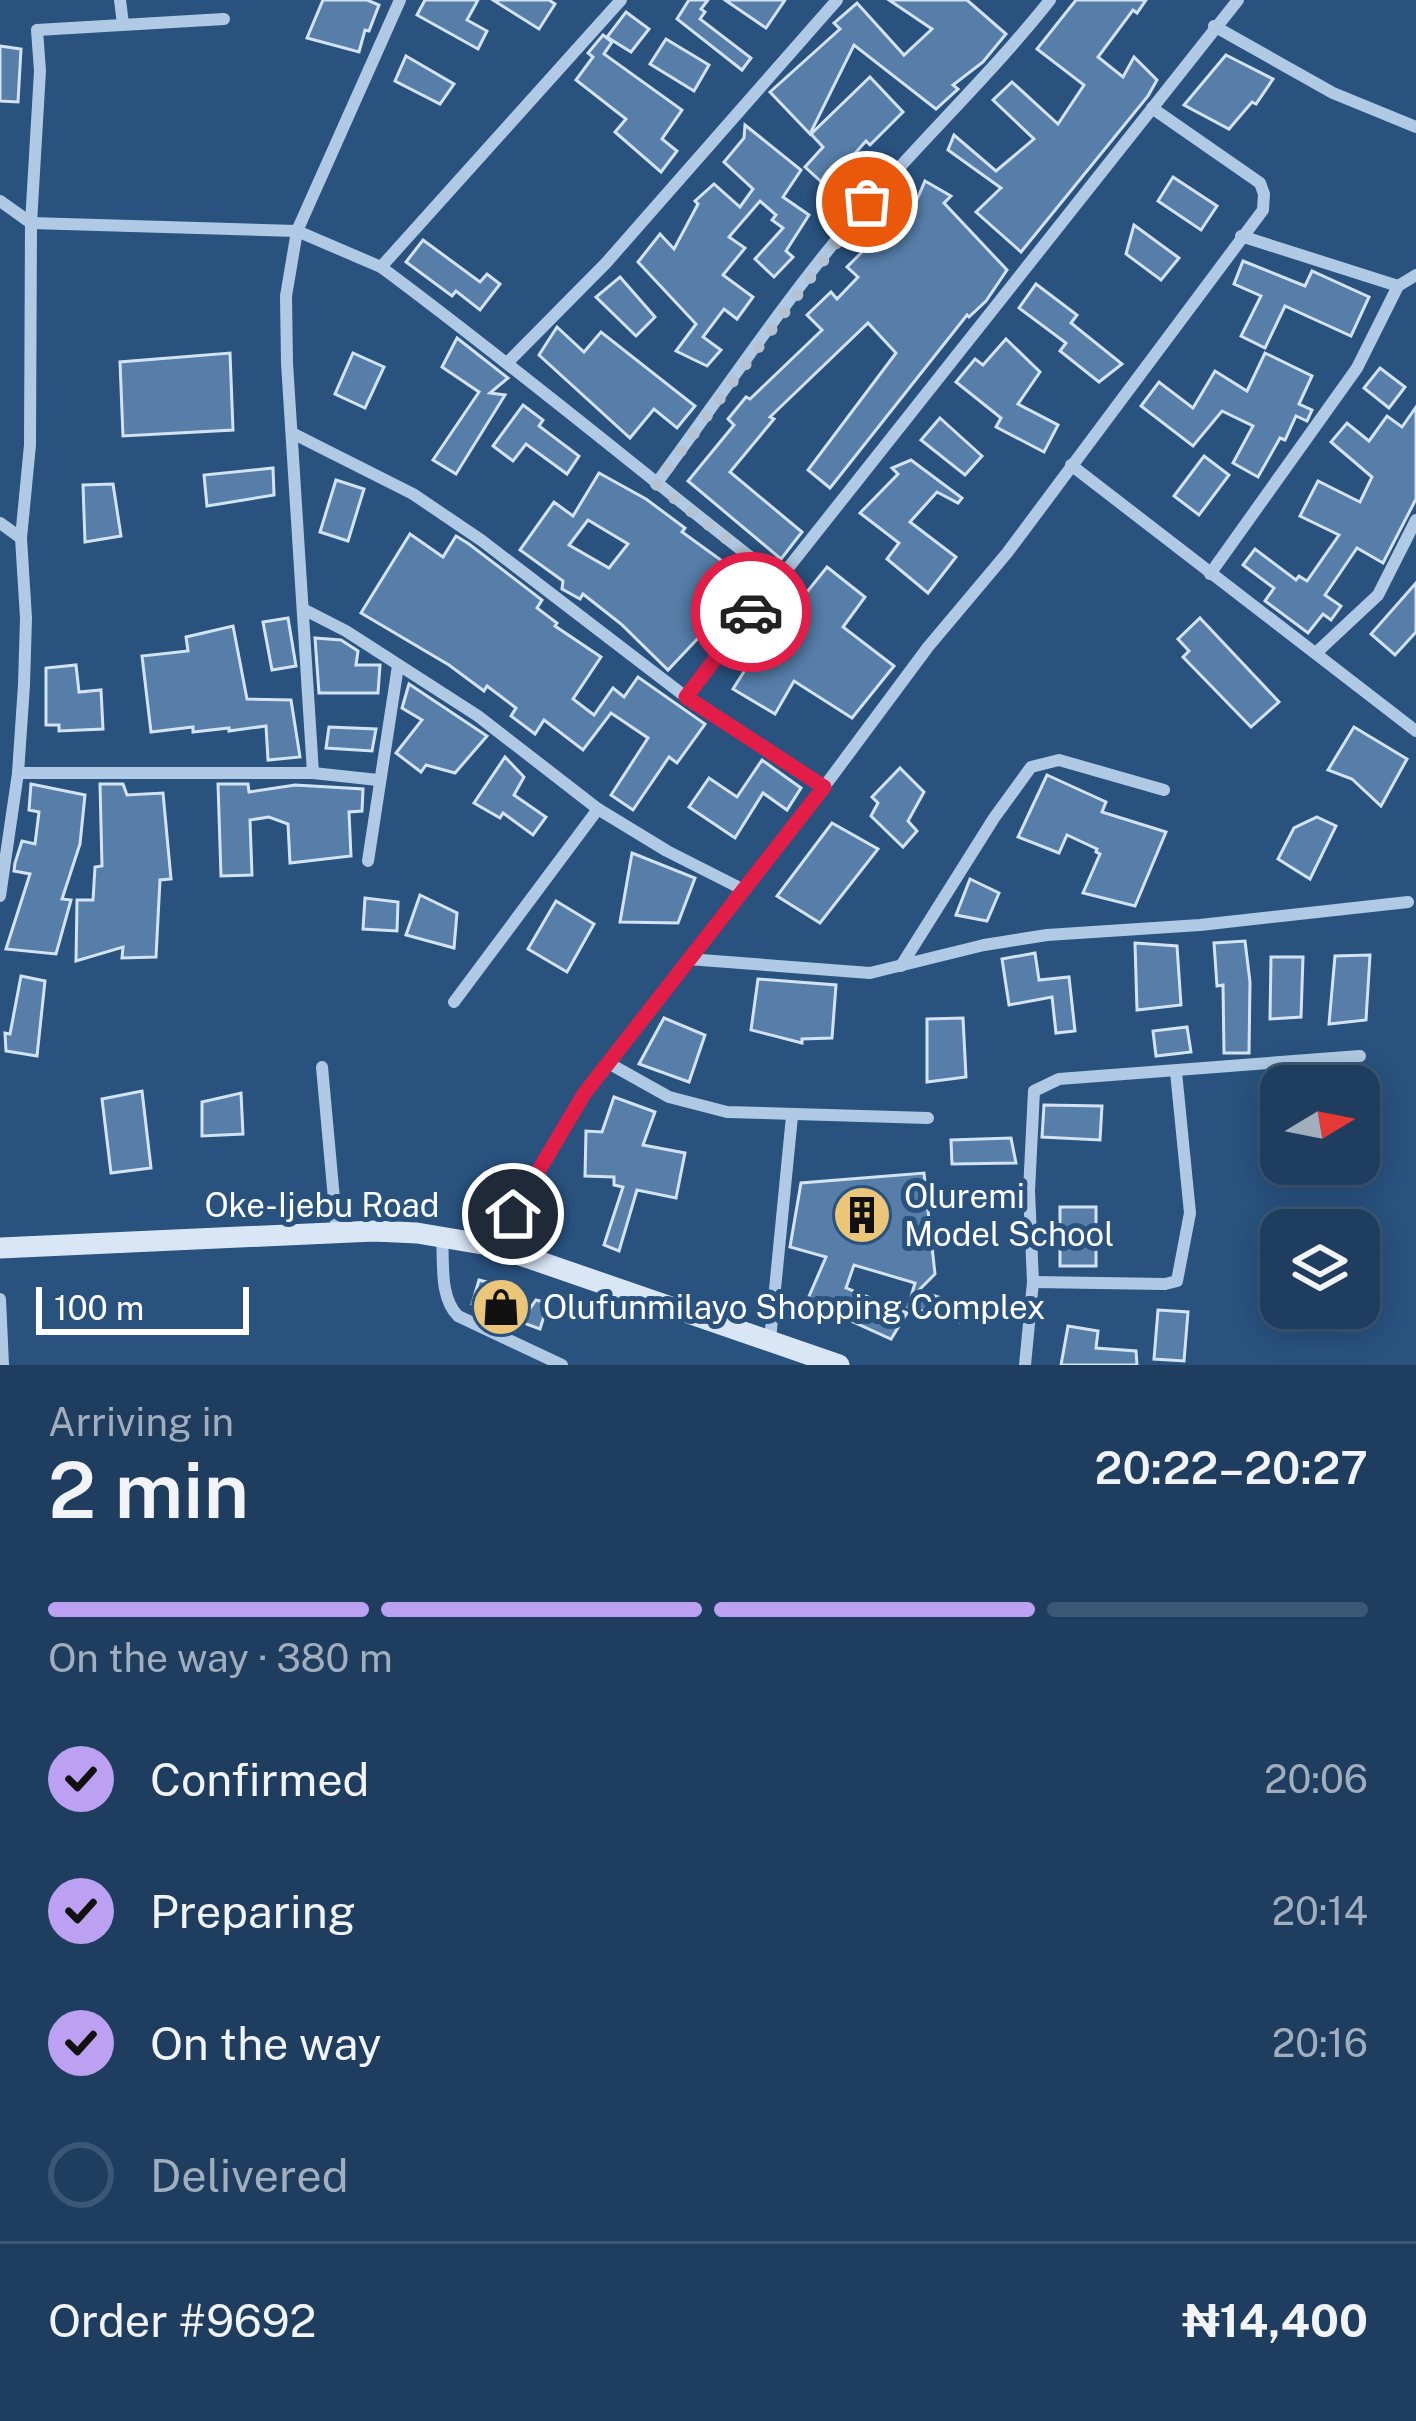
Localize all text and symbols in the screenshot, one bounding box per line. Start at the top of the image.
pin [816,151,918,253]
icon: bag [834,169,900,235]
courier [691,552,811,672]
icon: car [718,579,784,645]
north arrow [1260,1065,1380,1185]
map controls [1260,1065,1380,1329]
pin [462,1163,564,1265]
place label: Oluremi Model School [904,1177,1114,1253]
icon: home [480,1181,546,1247]
building icon: Oluremi Model School [831,1184,893,1246]
street label: Oke-Ijebu Road [205,1186,439,1224]
button: layers [1260,1209,1380,1329]
shop icon: Olufunmilayo Shopping Complex [470,1276,532,1338]
scale bar [36,1281,249,1334]
place label: Olufunmilayo Shopping Complex [543,1288,1045,1326]
text: 100 m [54,1289,144,1327]
text: Arriving in [48,1399,234,1445]
text: 20:22–20:27 [1095,1441,1368,1494]
text: 2 min [48,1444,249,1536]
text: On the way · 380 m [48,1635,393,1681]
icon: check [48,1746,114,1812]
text: Confirmed [150,1753,369,1806]
text: 20:06 [1264,1756,1368,1802]
icon: check [48,1878,114,1944]
text: Preparing [150,1885,356,1938]
text: 20:14 [1272,1888,1368,1934]
icon: check [48,2010,114,2076]
text: On the way [150,2017,382,2070]
text: 20:16 [1272,2020,1368,2066]
text: Delivered [150,2149,349,2202]
text: Order #9692 [48,2294,316,2347]
text: ₦14,400 [1182,2294,1368,2347]

